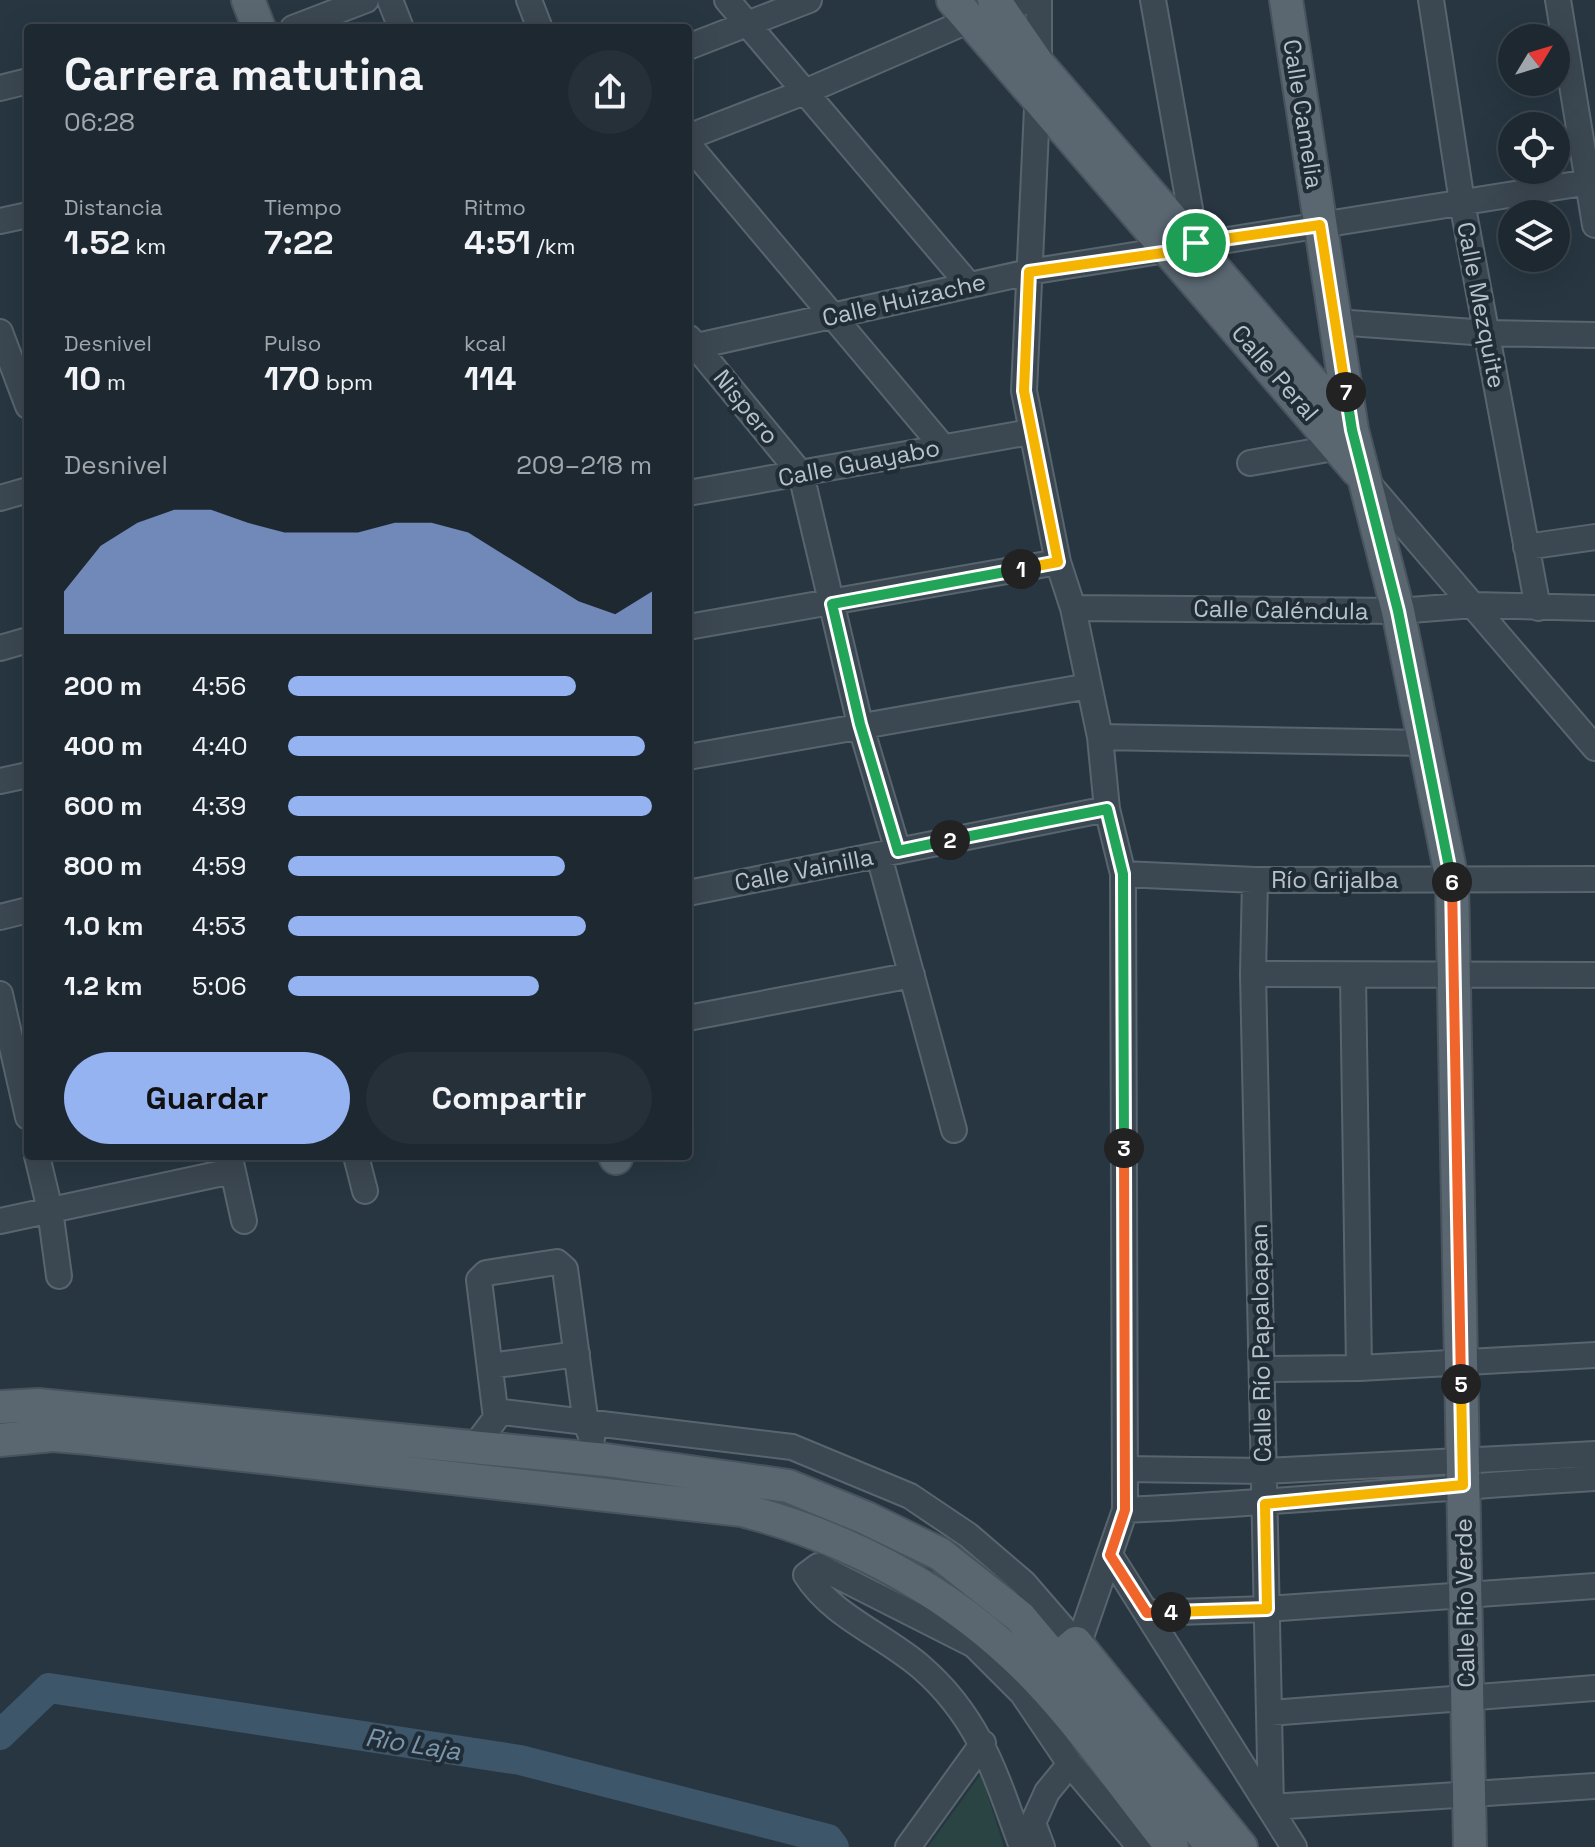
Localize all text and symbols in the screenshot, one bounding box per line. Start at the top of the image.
north arrow [1498,24,1570,96]
map controls [1498,24,1570,272]
street label: Calle Camelia [1276,37,1331,191]
text: Carrera matutina [64,47,424,103]
button: share [568,50,652,134]
text: 06:28 [64,105,135,139]
button: locate [1498,112,1570,184]
text: Distancia [64,193,163,221]
text: Tiempo [264,193,342,221]
text: Ritmo [464,193,526,221]
button: layers [1498,200,1570,272]
pin [1162,209,1230,277]
street label: Calle Mezquite [1450,219,1513,391]
text: 1.52 [64,221,130,264]
text: 7:22 [264,221,333,264]
text: 4:51 [464,221,531,264]
icon: arrive [1174,221,1218,265]
text: km [130,232,166,260]
text: /km [531,232,575,260]
street label: Calle Huizache [819,266,989,333]
street label: Calle Peral [1225,318,1326,427]
text: Desnivel [64,329,152,357]
text: Pulso [264,329,321,357]
text: kcal [464,329,506,357]
text: 10 [64,357,101,400]
text: 170 [264,357,320,400]
text: 114 [464,357,516,400]
street label: Nispero [707,363,786,450]
text: m [101,368,126,396]
text: bpm [320,368,373,396]
pin: 7 [1326,372,1366,412]
text: 7 [1340,378,1352,406]
street label: Calle Guayabo [775,432,942,493]
text: Desnivel [64,448,168,482]
text: 209–218 m [516,448,652,482]
pin: 1 [1001,549,1041,589]
text: 1 [1016,555,1026,583]
street label: Calle Caléndula [1193,592,1369,627]
text: 200 m [64,669,142,703]
text: 4:56 [192,669,246,703]
text: 400 m [64,729,143,763]
text: 4:40 [192,729,248,763]
text: 600 m [64,789,143,823]
text: 4:39 [192,789,246,823]
pin: 2 [930,820,970,860]
text: 2 [943,826,957,854]
street label: Calle Vainilla [732,841,876,898]
text: 800 m [64,849,142,883]
text: 4:59 [192,849,246,883]
pin: 6 [1432,862,1472,902]
street label: Río Grijalba [1271,864,1399,895]
text: 6 [1445,868,1459,896]
text: 1.0 km [64,909,144,943]
text: 4:53 [192,909,246,943]
text: 1.2 km [64,969,142,1003]
text: 5:06 [192,969,247,1003]
button: Guardar [64,1052,350,1144]
button: Compartir [366,1052,652,1144]
pin: 3 [1104,1128,1144,1168]
text: 3 [1117,1134,1131,1162]
street label: Calle Río Papaloapan [1243,1223,1278,1463]
pin: 5 [1441,1364,1481,1404]
text: 5 [1454,1370,1468,1398]
street label: Calle Río Verde [1448,1518,1481,1688]
pin: 4 [1151,1592,1191,1632]
text: 4 [1164,1598,1178,1626]
water label: Rio Laja [363,1720,464,1768]

